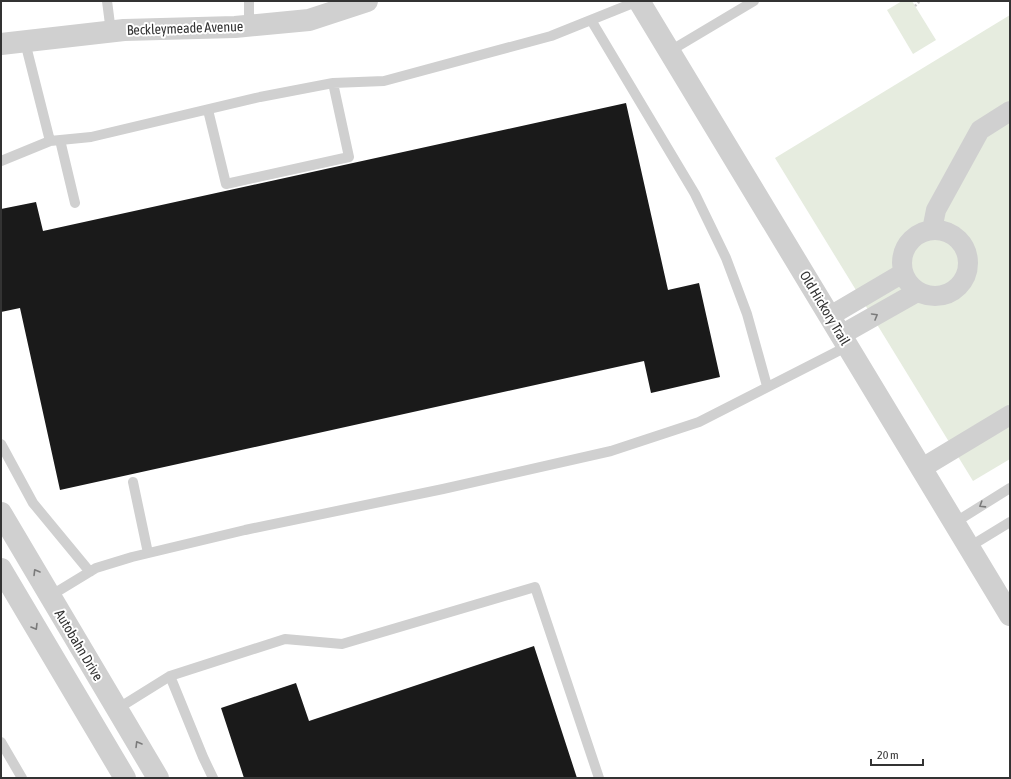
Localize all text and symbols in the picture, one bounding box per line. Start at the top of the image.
street label: Beckleymeade Avenue [127,18,243,38]
street label: Old Hickory Trail [797,268,854,348]
one-way arrow [870,313,878,320]
one-way arrow [979,500,986,508]
one-way arrow [34,569,41,576]
street label: Autobahn Drive [52,607,106,683]
one-way arrow [31,623,38,630]
one-way arrow [135,741,143,748]
scale bar [871,741,923,767]
text: 20 m [877,748,899,762]

